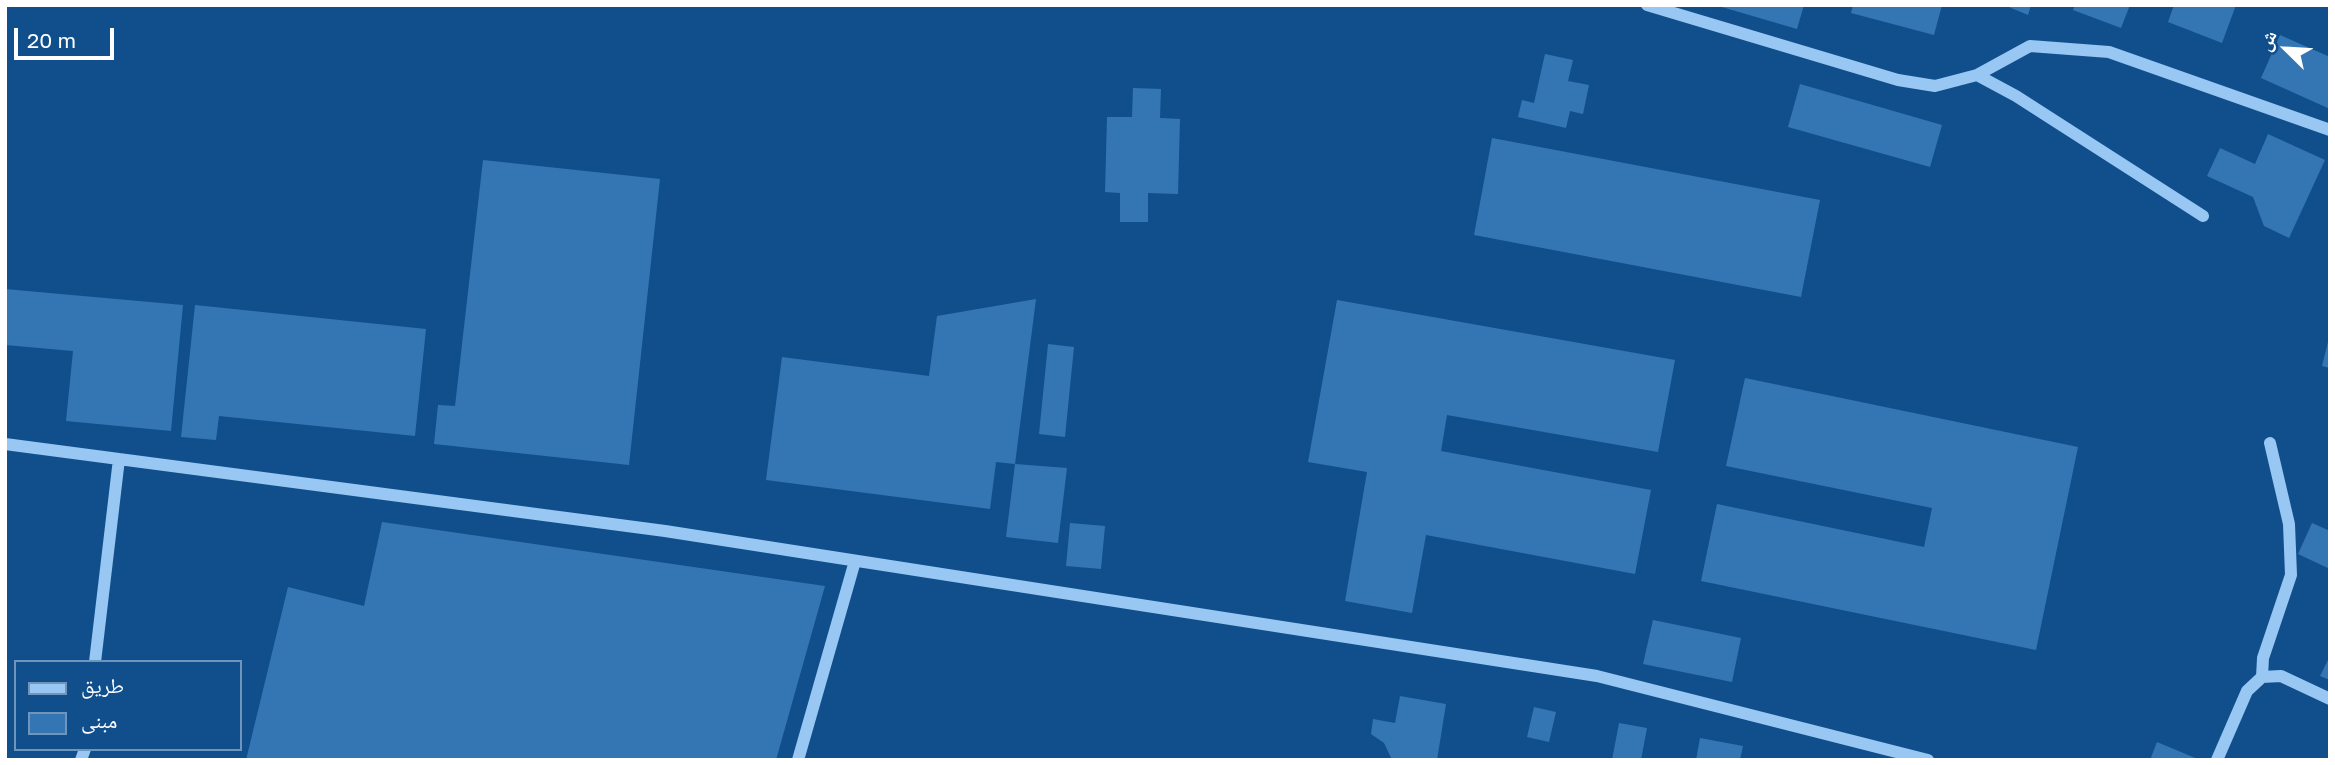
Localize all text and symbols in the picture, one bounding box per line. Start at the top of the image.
scale bar [18,14,117,58]
north arrow [2251,14,2321,84]
text: ش [2252,26,2281,54]
text: 20 m [27,27,76,53]
legend [14,660,242,751]
text: طريق [81,672,124,698]
text: مبنى [81,707,117,733]

